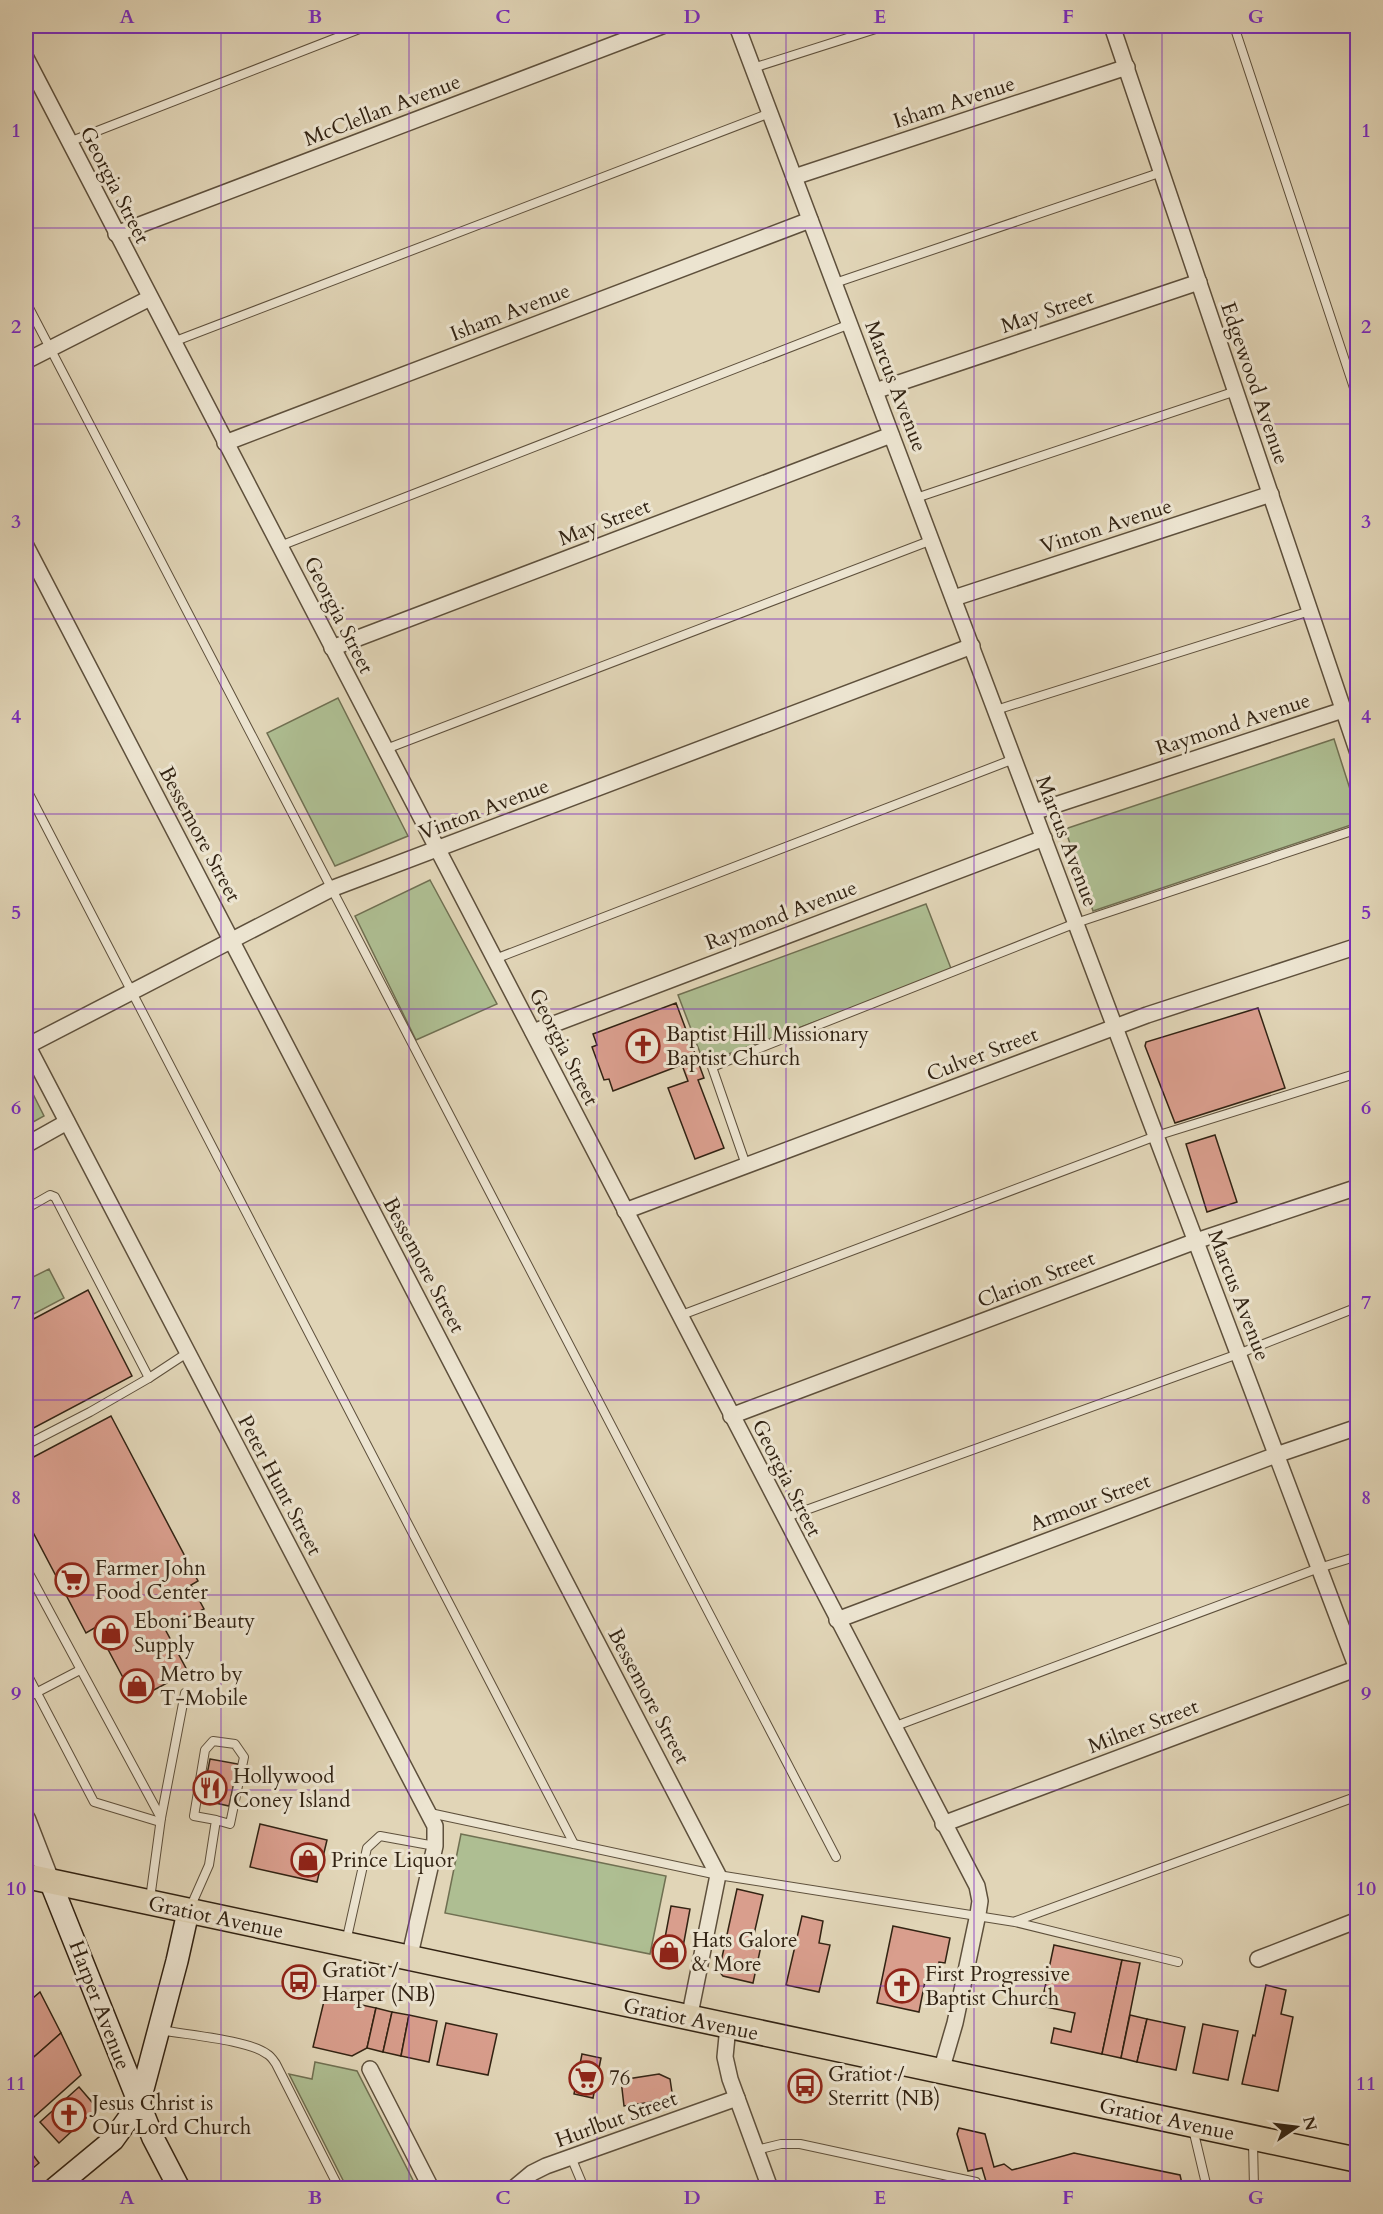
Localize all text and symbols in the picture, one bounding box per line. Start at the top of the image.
text: A [119,3,135,30]
text: B [308,3,322,30]
text: C [495,3,511,30]
text: D [683,3,701,30]
text: E [874,3,886,30]
text: F [1062,3,1074,30]
text: G [1248,3,1264,30]
street label: McClellan Avenue [300,67,465,154]
street label: Isham Avenue [890,69,1019,136]
text: 1 [11,117,21,144]
text: 1 [1361,117,1371,144]
street label: Georgia Street [73,122,157,249]
street label: Isham Avenue [446,276,574,349]
street label: May Street [997,282,1098,341]
street label: Edgewood Avenue [1213,298,1296,468]
text: 2 [11,313,21,340]
text: 2 [1361,313,1371,340]
street label: Marcus Avenue [857,316,934,456]
street label: May Street [554,492,655,553]
street label: Vinton Avenue [1037,492,1176,561]
text: 3 [11,508,21,535]
text: 3 [1361,508,1371,535]
street label: Georgia Street [297,552,381,679]
street label: Raymond Avenue [1152,686,1314,763]
text: 4 [11,703,21,730]
text: 4 [1361,703,1371,730]
street label: Bessemore Street [152,761,248,908]
street label: Vinton Avenue [415,771,553,848]
street label: Marcus Avenue [1028,771,1105,911]
street label: Raymond Avenue [701,873,861,958]
text: 5 [11,899,21,926]
text: 5 [1361,899,1371,926]
street label: Georgia Street [522,984,606,1111]
place label: Baptist Hill Missionary Baptist Church [666,1020,869,1073]
street label: Culver Street [922,1020,1042,1089]
church icon: Baptist Hill Missionary Baptist Church [625,1028,661,1064]
text: 6 [11,1094,21,1121]
text: 6 [1361,1094,1371,1121]
street label: Bessemore Street [376,1192,472,1339]
street label: Marcus Avenue [1200,1225,1277,1365]
street label: Clarion Street [973,1244,1099,1315]
text: 7 [11,1289,21,1316]
text: 7 [1361,1289,1371,1316]
street label: Peter Hunt Street [230,1410,329,1561]
street label: Georgia Street [745,1415,829,1542]
street label: Armour Street [1026,1466,1155,1539]
text: 8 [11,1484,21,1511]
text: 8 [1361,1484,1371,1511]
place label: Farmer John Food Center [95,1554,208,1607]
supermarket icon: Farmer John Food Center [54,1562,90,1598]
place label: Eboni Beauty Supply [134,1607,255,1660]
shop icon: Eboni Beauty Supply [93,1615,129,1651]
street label: Bessemore Street [601,1623,697,1770]
place label: Metro by T-Mobile [160,1660,248,1713]
shop icon: Metro by T-Mobile [119,1668,155,1704]
text: 9 [11,1680,21,1707]
text: 9 [1361,1680,1371,1707]
street label: Milner Street [1084,1692,1203,1761]
place label: Hollywood Coney Island [233,1762,350,1815]
restaurant icon: Hollywood Coney Island [192,1770,228,1806]
shop icon: Prince Liquor [290,1842,326,1878]
place label: Prince Liquor [331,1846,454,1875]
text: 10 [6,1875,26,1902]
text: 10 [1356,1875,1376,1902]
street label: Gratiot Avenue [146,1889,286,1946]
place label: Hats Galore & More [692,1926,798,1979]
shop icon: Hats Galore & More [651,1934,687,1970]
street label: Harper Avenue [62,1936,138,2074]
place label: Gratiot / Harper (NB) [322,1956,436,2009]
place label: First Progressive Baptist Church [925,1960,1070,2013]
bus stop icon: Gratiot / Harper (NB) [281,1964,317,2000]
church icon: First Progressive Baptist Church [884,1968,920,2004]
street label: Gratiot Avenue [621,1991,761,2048]
supermarket icon: 76 [568,2060,604,2096]
place label: Gratiot / Sterritt (NB) [828,2060,940,2113]
place label: 76 [609,2064,631,2093]
bus stop icon: Gratiot / Sterritt (NB) [787,2068,823,2104]
text: 11 [6,2070,26,2097]
text: 11 [1356,2070,1376,2097]
street label: Hurlbut Street [551,2084,681,2155]
place label: Jesus Christ is Our Lord Church [89,2089,252,2142]
street label: Gratiot Avenue [1097,2091,1237,2148]
church icon: Jesus Christ is Our Lord Church [51,2097,87,2133]
north arrow [1266,2097,1326,2157]
text: N [1297,2114,1322,2133]
text: A [119,2184,135,2211]
text: B [308,2184,322,2211]
text: C [495,2184,511,2211]
text: D [683,2184,701,2211]
text: E [874,2184,886,2211]
text: F [1062,2184,1074,2211]
text: G [1248,2184,1264,2211]

